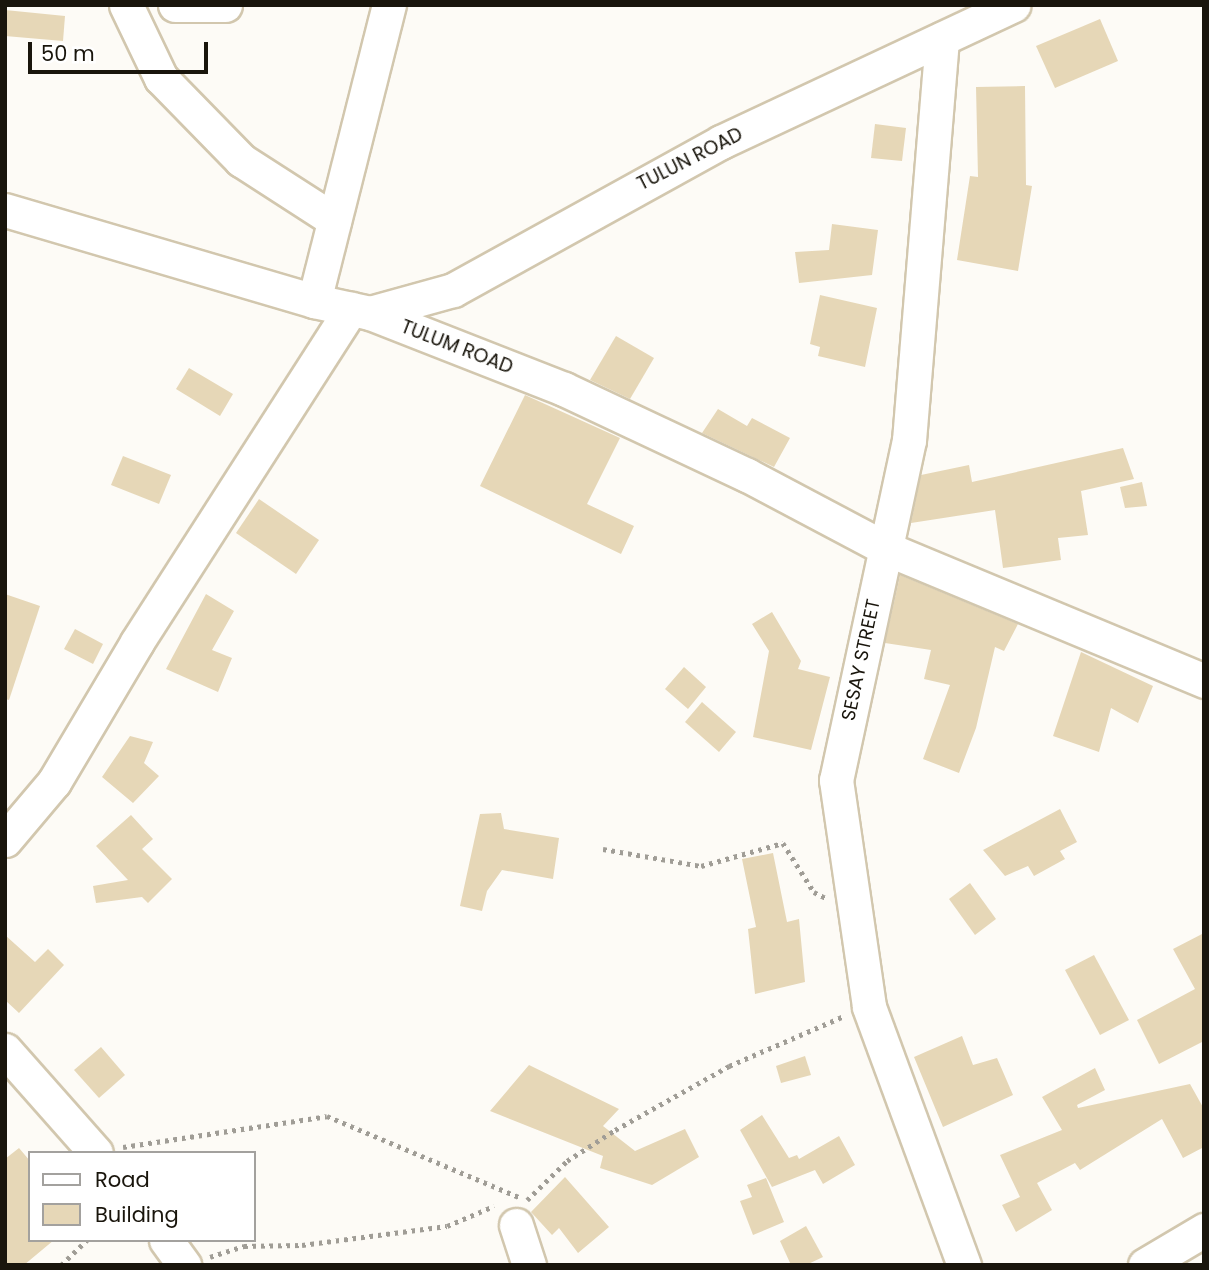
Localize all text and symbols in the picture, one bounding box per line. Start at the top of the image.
scale bar [32,28,212,72]
text: 50 m [41,39,95,68]
street label: TULUN ROAD [633,123,747,195]
street label: TULUM ROAD [398,315,516,379]
street label: SESAY STREET [837,597,885,723]
legend [28,1151,256,1242]
text: Road [95,1165,150,1194]
text: Building [95,1200,179,1229]

